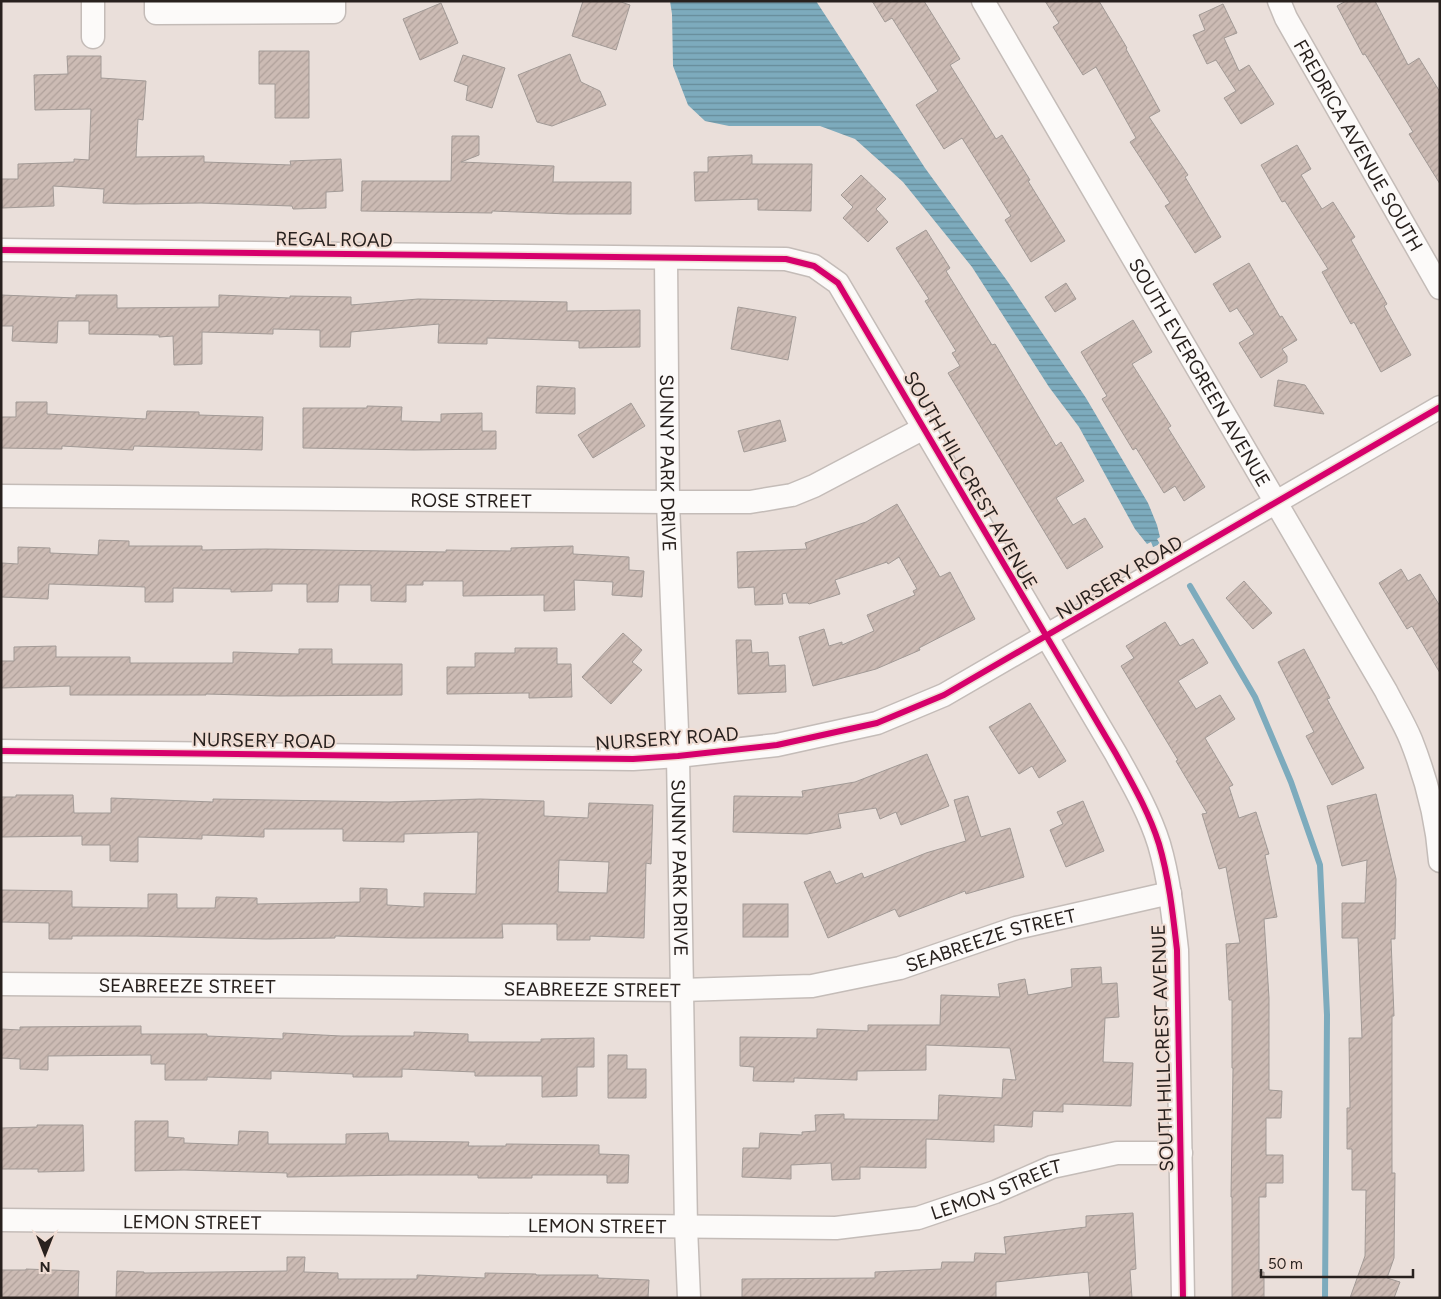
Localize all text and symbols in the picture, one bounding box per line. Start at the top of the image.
street label: FREDRICA AVENUE SOUTH [1289,36,1428,256]
street label: REGAL ROAD [275,227,393,252]
street label: SOUTH EVERGREEN AVENUE [1124,254,1275,491]
street label: SOUTH HILLCREST AVENUE [899,367,1042,593]
street label: SUNNY PARK DRIVE [655,374,681,552]
street label: ROSE STREET [410,489,532,513]
street label: NURSERY ROAD [1052,531,1187,624]
street label: NURSERY ROAD [595,722,739,755]
street label: NURSERY ROAD [192,728,336,753]
street label: SUNNY PARK DRIVE [666,779,692,957]
street label: SEABREEZE STREET [903,904,1079,977]
street label: SOUTH HILLCREST AVENUE [1147,924,1178,1172]
street label: SEABREEZE STREET [98,974,276,998]
street label: SEABREEZE STREET [503,977,681,1002]
street label: LEMON STREET [928,1154,1064,1225]
street label: LEMON STREET [123,1210,262,1234]
street label: LEMON STREET [528,1214,667,1238]
north arrow [20,1229,70,1279]
scale bar [1261,1246,1414,1278]
text: 50 m [1268,1255,1303,1273]
text: N [40,1258,50,1275]

